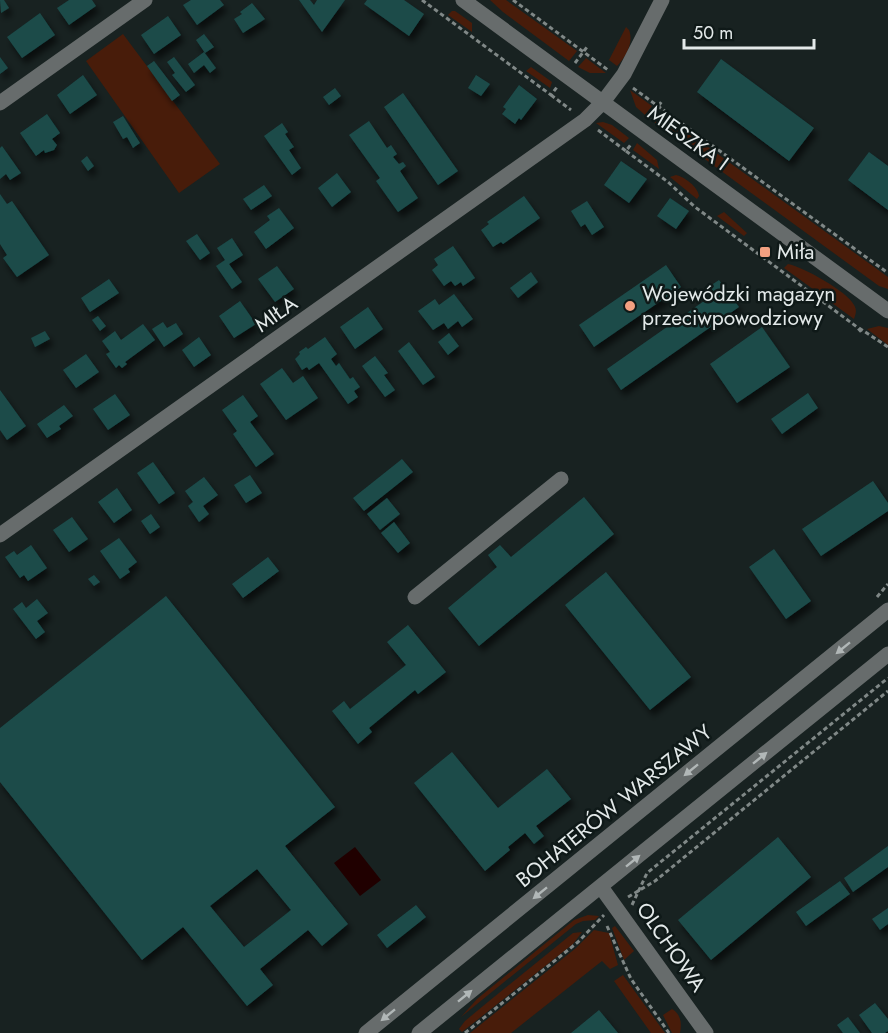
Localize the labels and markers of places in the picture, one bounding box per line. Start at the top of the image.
place label: Miła [777,237,814,267]
marker: Miła [758,245,772,259]
place label: Wojewódzki magazyn przeciwpowodziowy [642,279,835,333]
marker: Wojewódzki magazyn przeciwpowodziowy [623,299,637,313]

